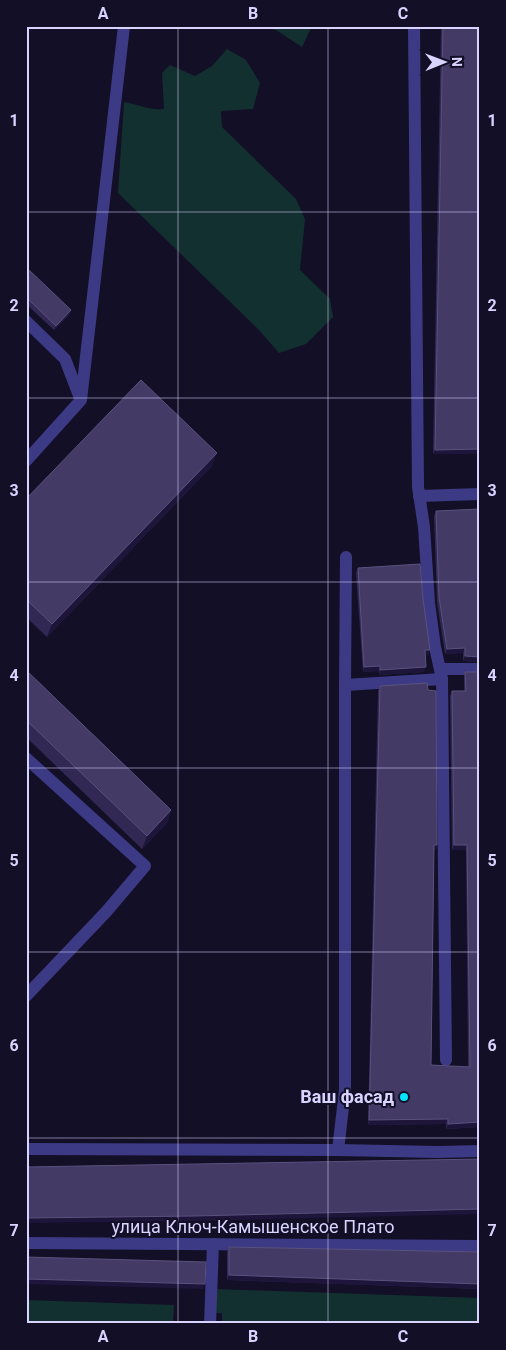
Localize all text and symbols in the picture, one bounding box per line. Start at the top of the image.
text: A [98,4,109,23]
text: B [248,4,258,23]
text: C [398,4,408,23]
north arrow [418,38,468,88]
text: N [449,57,465,67]
text: 1 [9,111,19,130]
text: 1 [487,111,497,130]
text: 2 [9,296,19,315]
text: 2 [487,296,497,315]
text: 3 [9,481,19,500]
text: 3 [487,481,497,500]
text: 4 [9,666,19,685]
text: 4 [487,666,497,685]
text: 5 [9,851,19,870]
text: 5 [487,851,497,870]
text: 6 [9,1036,19,1055]
text: 6 [487,1036,497,1055]
place label: Ваш фасад [300,1086,395,1107]
marker: Ваш фасад [398,1091,410,1103]
street label: улица Ключ-Камышенское Плато [111,1216,395,1237]
text: 7 [9,1221,19,1240]
text: 7 [487,1221,497,1240]
text: A [98,1327,109,1346]
text: B [248,1327,258,1346]
text: C [398,1327,408,1346]

